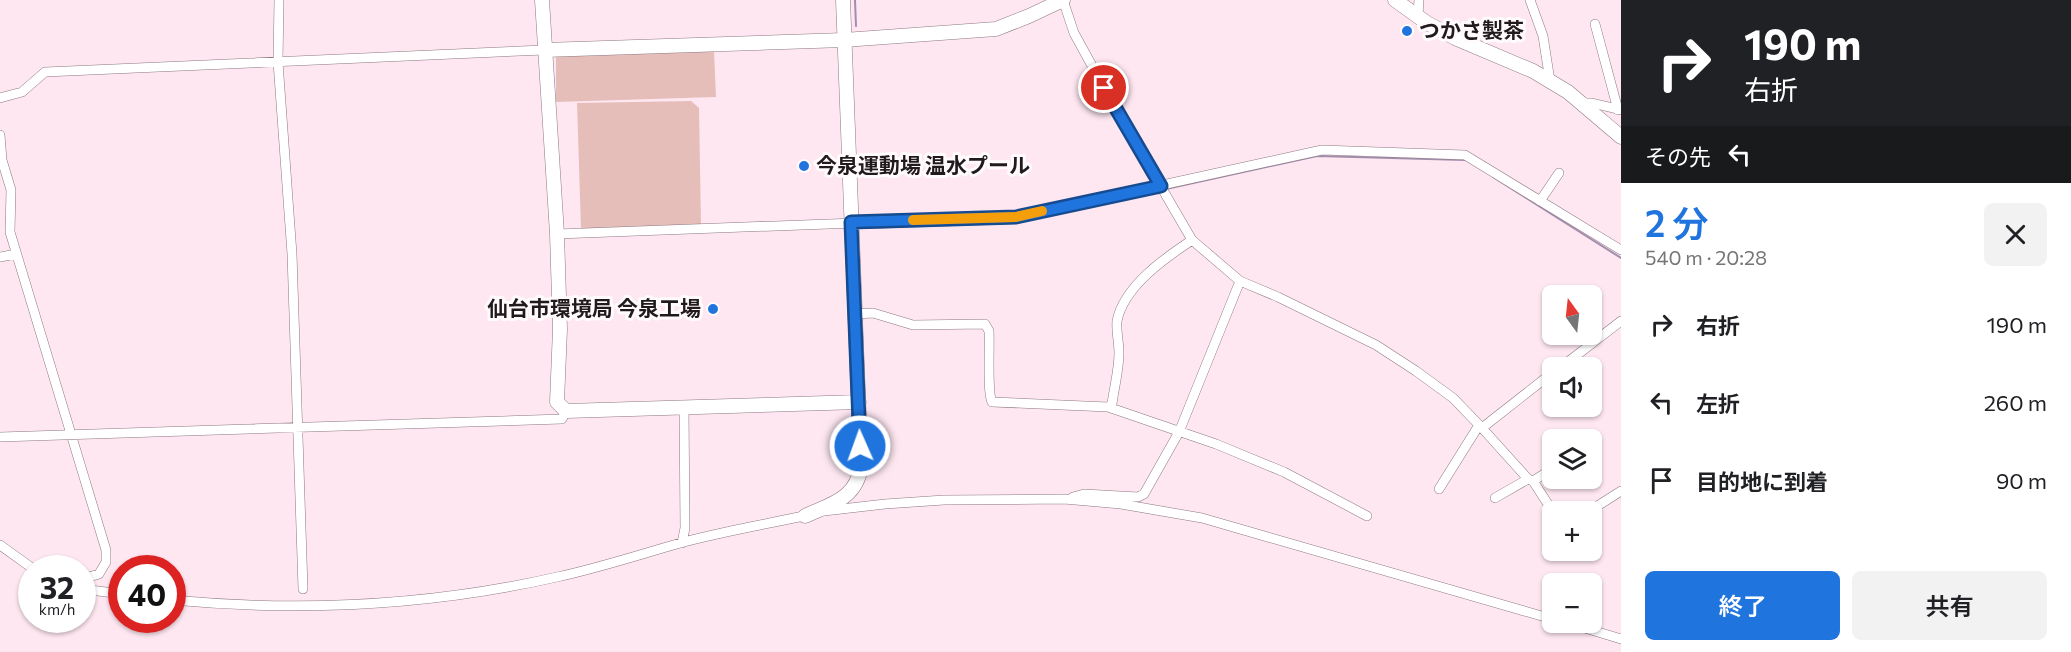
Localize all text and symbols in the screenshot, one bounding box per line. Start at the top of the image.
place label: つかさ製茶 [1419,17,1524,42]
text: 190 m [1744,17,1862,69]
marker: つかさ製茶 [1400,24,1414,38]
icon: right [1645,24,1723,102]
pin [1078,62,1129,113]
icon: arrive [1087,71,1120,104]
text: 右折 [1744,73,1798,106]
icon: left [1723,138,1756,171]
text: その先 [1645,143,1711,170]
place label: 今泉運動場 温水プール [816,152,1030,177]
marker: 今泉運動場 温水プール [797,159,811,173]
text: 2 分 [1645,200,1708,244]
button: close [1984,203,2047,266]
text: 540 m · 20:28 [1645,245,1767,269]
north arrow [1542,285,1602,345]
map controls [1542,285,1602,633]
place label: 仙台市環境局 今泉工場 [487,295,701,320]
marker: 仙台市環境局 今泉工場 [706,302,720,316]
icon: right [1645,308,1678,341]
text: 190 m [1986,311,2047,338]
text: 右折 [1696,312,1740,339]
button: sound [1542,357,1602,417]
icon: left [1645,386,1678,419]
text: 260 m [1984,389,2047,416]
text: 左折 [1696,390,1740,417]
position arrow [828,414,892,478]
button: layers [1542,429,1602,489]
icon: arrive [1645,464,1678,497]
text: 90 m [1996,467,2047,494]
text: 目的地に到着 [1696,468,1828,495]
button: + [1542,501,1602,561]
speed limit sign: 40 [108,555,186,633]
text: 32 [40,568,74,605]
button: 終了 [1645,571,1840,640]
button: 共有 [1852,571,2047,640]
button: − [1542,573,1602,633]
text: km/h [39,600,75,618]

